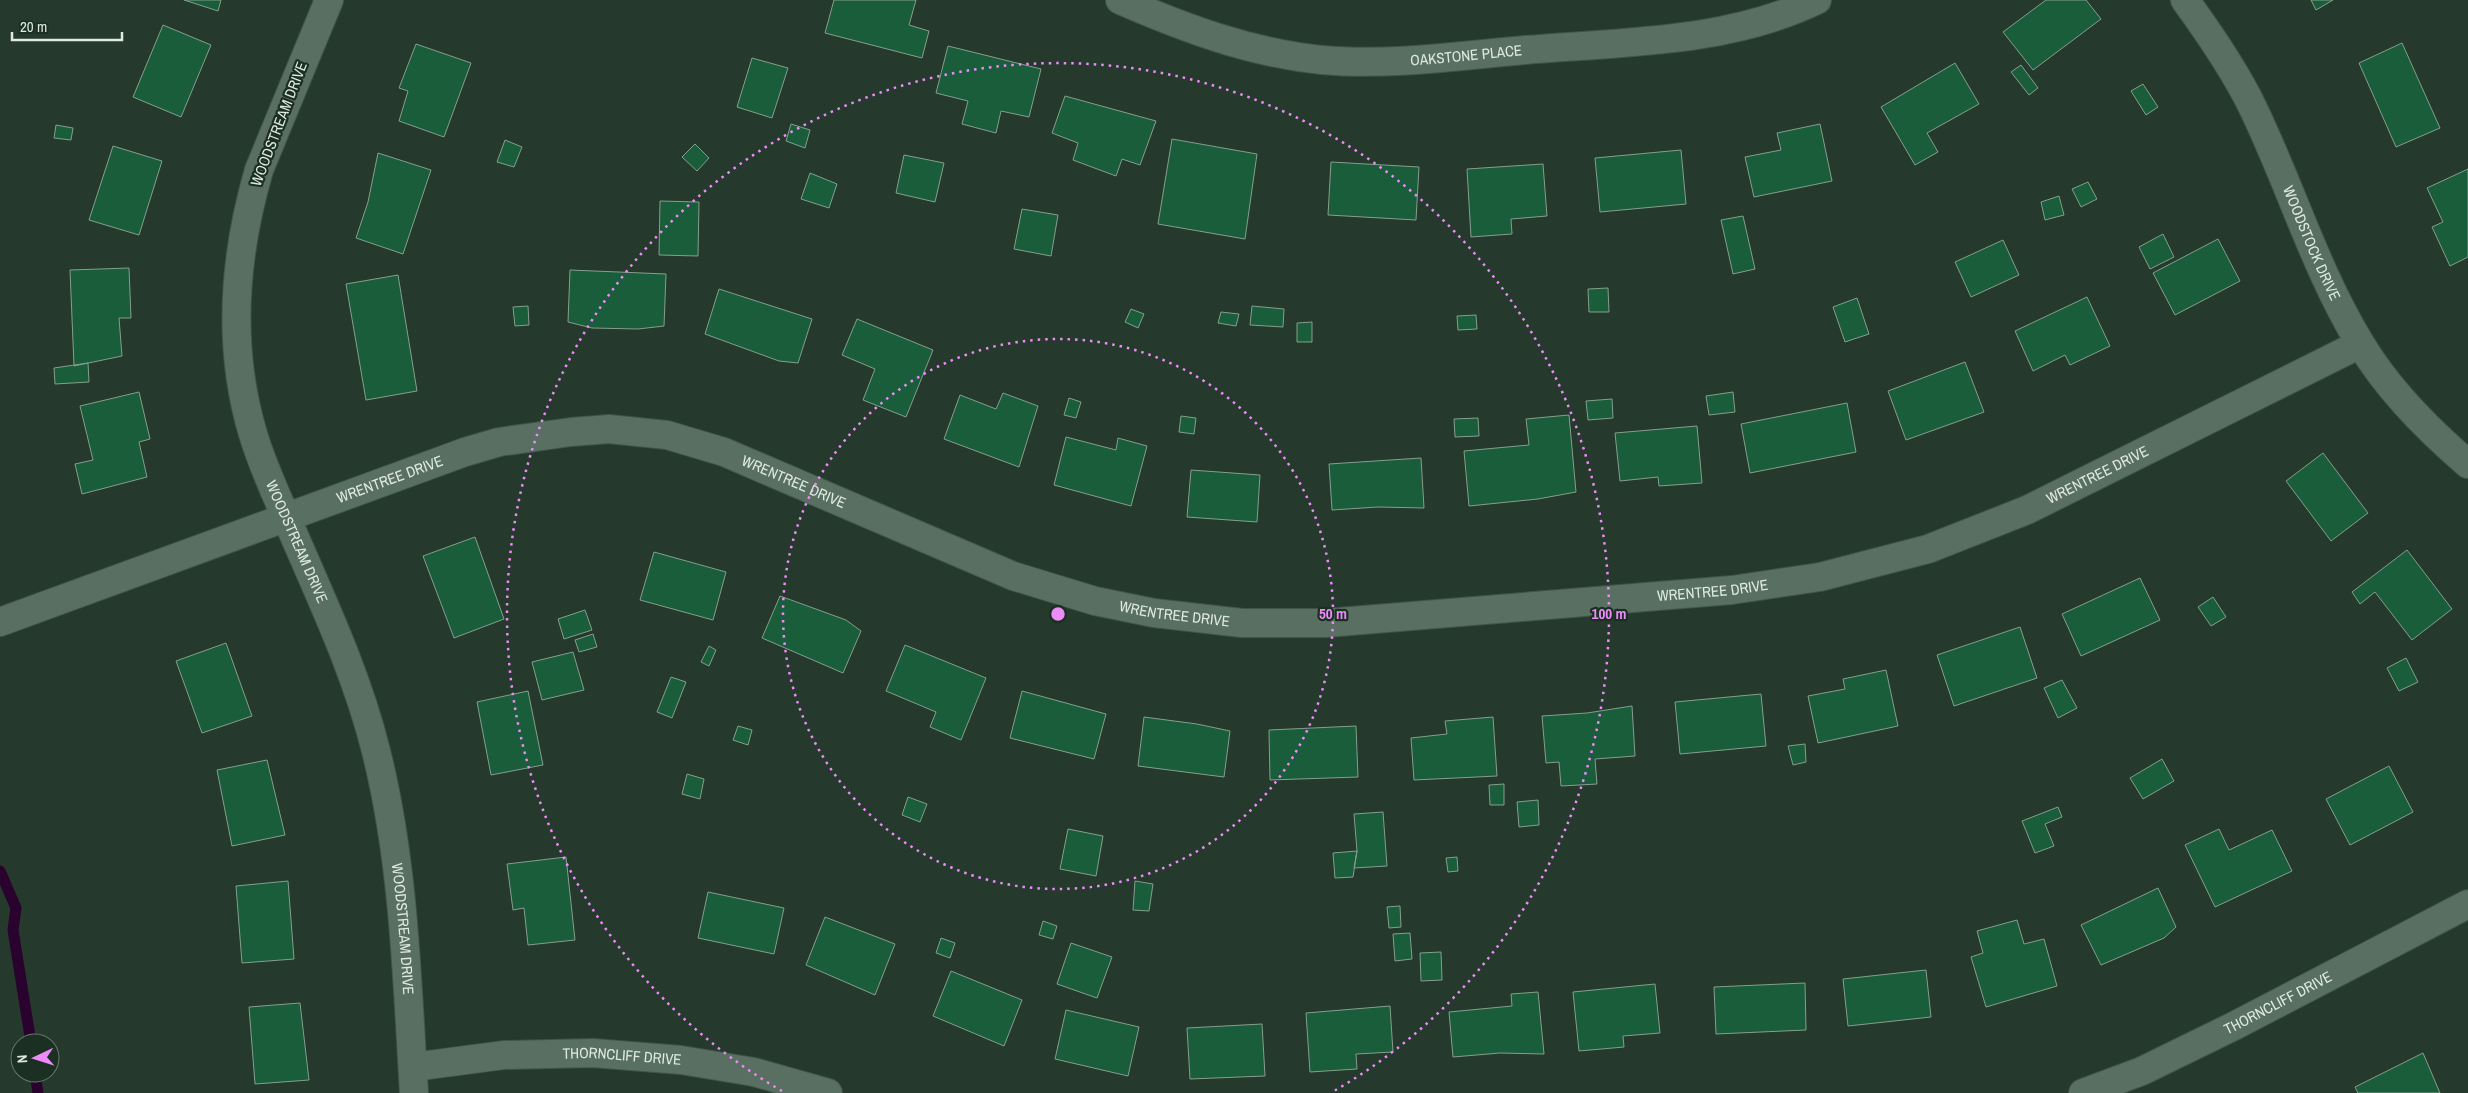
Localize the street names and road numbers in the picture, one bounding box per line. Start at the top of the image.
street label: OAKSTONE PLACE [1410,39,1523,70]
street label: WOODSTREAM DRIVE [245,58,312,189]
street label: WOODSTOCK DRIVE [2278,182,2346,304]
street label: WRENTREE DRIVE [2043,440,2152,509]
street label: WRENTREE DRIVE [334,450,446,508]
street label: WRENTREE DRIVE [739,450,849,513]
street label: WOODSTREAM DRIVE [261,477,333,606]
street label: WRENTREE DRIVE [1656,574,1769,606]
street label: WRENTREE DRIVE [1117,595,1231,632]
street label: WOODSTREAM DRIVE [387,862,419,995]
street label: THORNCLIFF DRIVE [2220,966,2335,1039]
street label: THORNCLIFF DRIVE [562,1042,682,1070]

